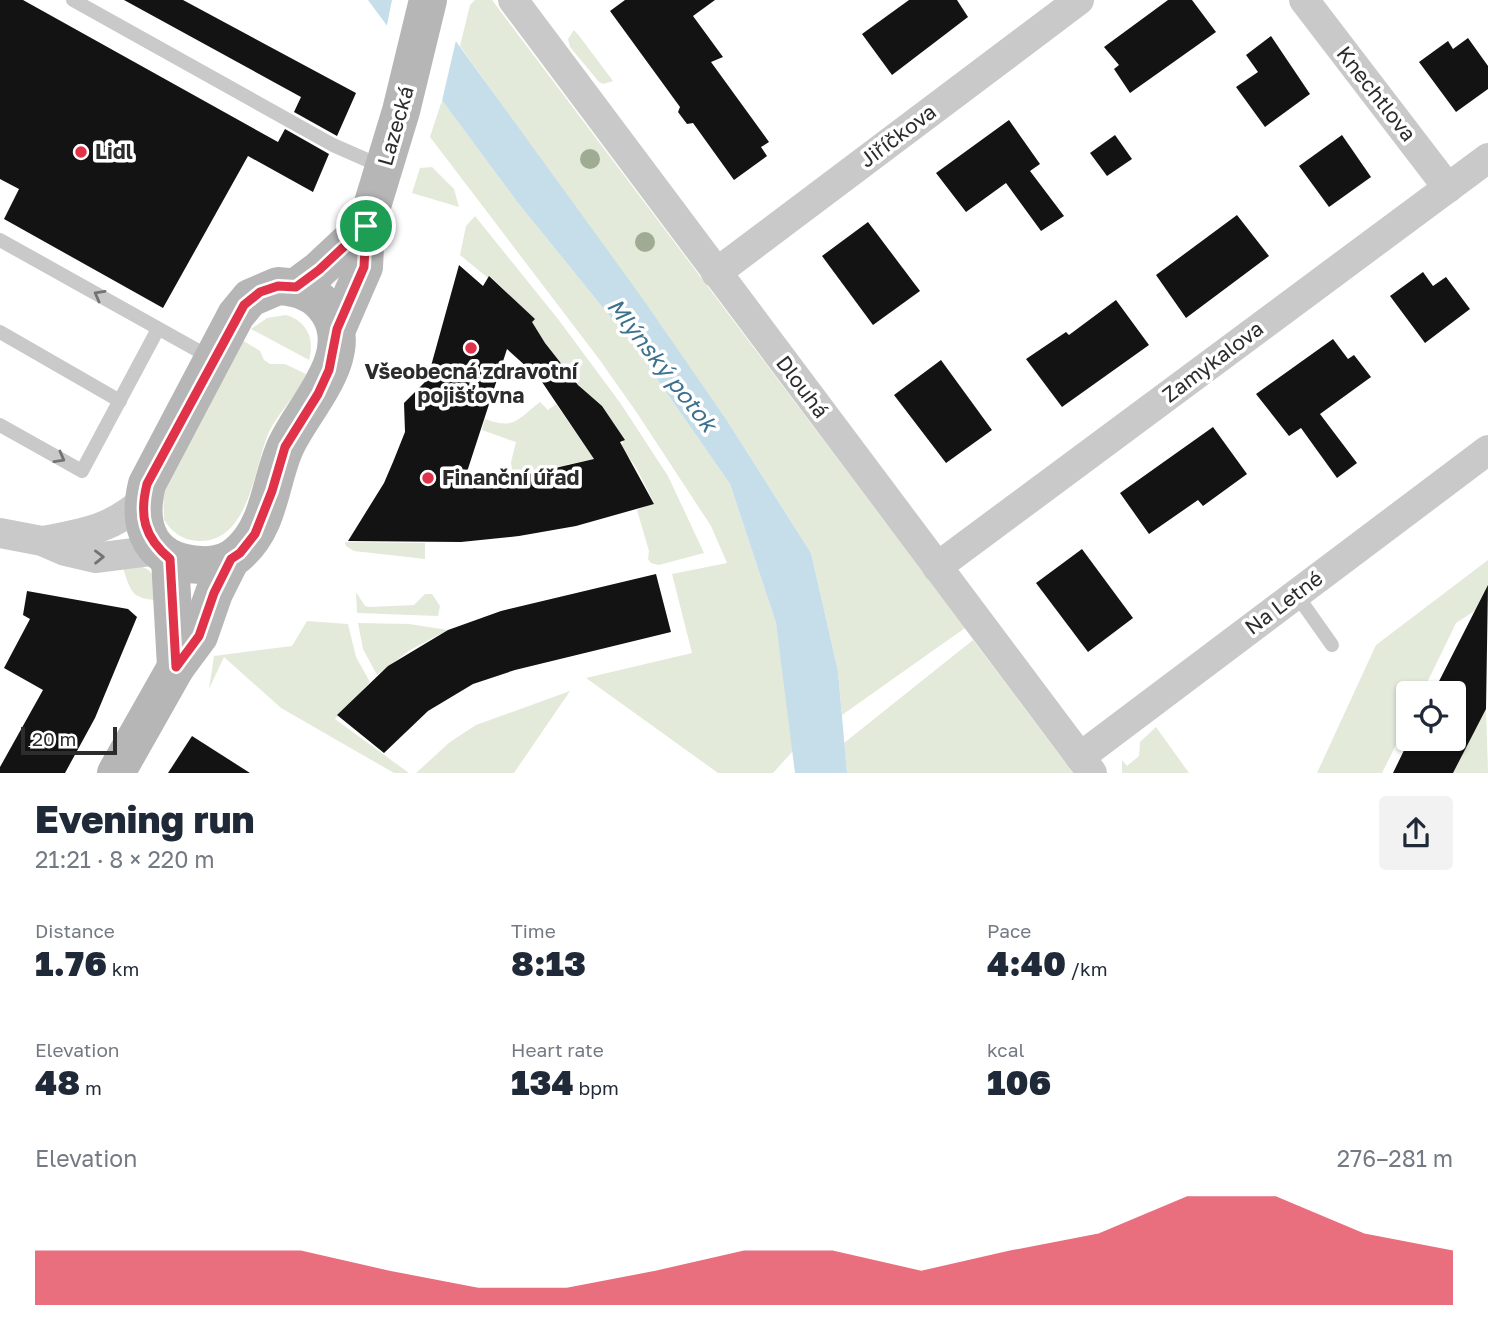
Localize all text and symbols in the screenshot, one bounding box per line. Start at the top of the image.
street label: Knechtlova [1332,41,1422,146]
street label: Lazecká [371,83,419,169]
street label: Jiříčkova [854,98,941,172]
place label: Lidl [95,138,133,164]
marker: Lidl [73,144,89,160]
pin [336,196,396,256]
icon: arrive [347,207,385,245]
one-way arrow [94,290,106,303]
water label: Mlýnský potok [602,292,725,438]
street label: Zamykalova [1157,315,1268,408]
marker: Všeobecná zdravotní pojišťovna [463,340,479,356]
street label: Dlouhá [771,350,835,423]
place label: Všeobecná zdravotní pojišťovna [365,358,580,408]
one-way arrow [52,450,65,463]
place label: Finanční úřad [442,464,579,490]
marker: Finanční úřad [420,470,436,486]
one-way arrow [94,549,105,564]
street label: Na Letné [1239,565,1327,640]
map controls [1396,681,1466,751]
button: locate [1396,681,1466,751]
scale bar [21,724,117,756]
text: 20 m [32,727,76,750]
text: Evening run [35,796,254,841]
button: share [1379,796,1453,870]
text: 21:21 · 8 × 220 m [35,845,215,873]
text: Distance [35,919,115,942]
text: Time [511,919,556,942]
text: Pace [987,919,1031,942]
text: 1.76 [35,942,107,984]
text: 8:13 [511,942,586,984]
text: 4:40 [987,942,1066,984]
text: km [107,957,139,980]
text: /km [1066,957,1108,980]
text: Elevation [35,1038,120,1061]
text: Heart rate [511,1038,604,1061]
text: kcal [987,1038,1025,1061]
text: 48 [35,1061,80,1103]
text: 134 [511,1061,574,1103]
text: 106 [987,1061,1051,1103]
text: m [80,1076,102,1099]
text: bpm [574,1076,619,1099]
text: Elevation [35,1144,137,1172]
text: 276–281 m [1337,1144,1453,1172]

